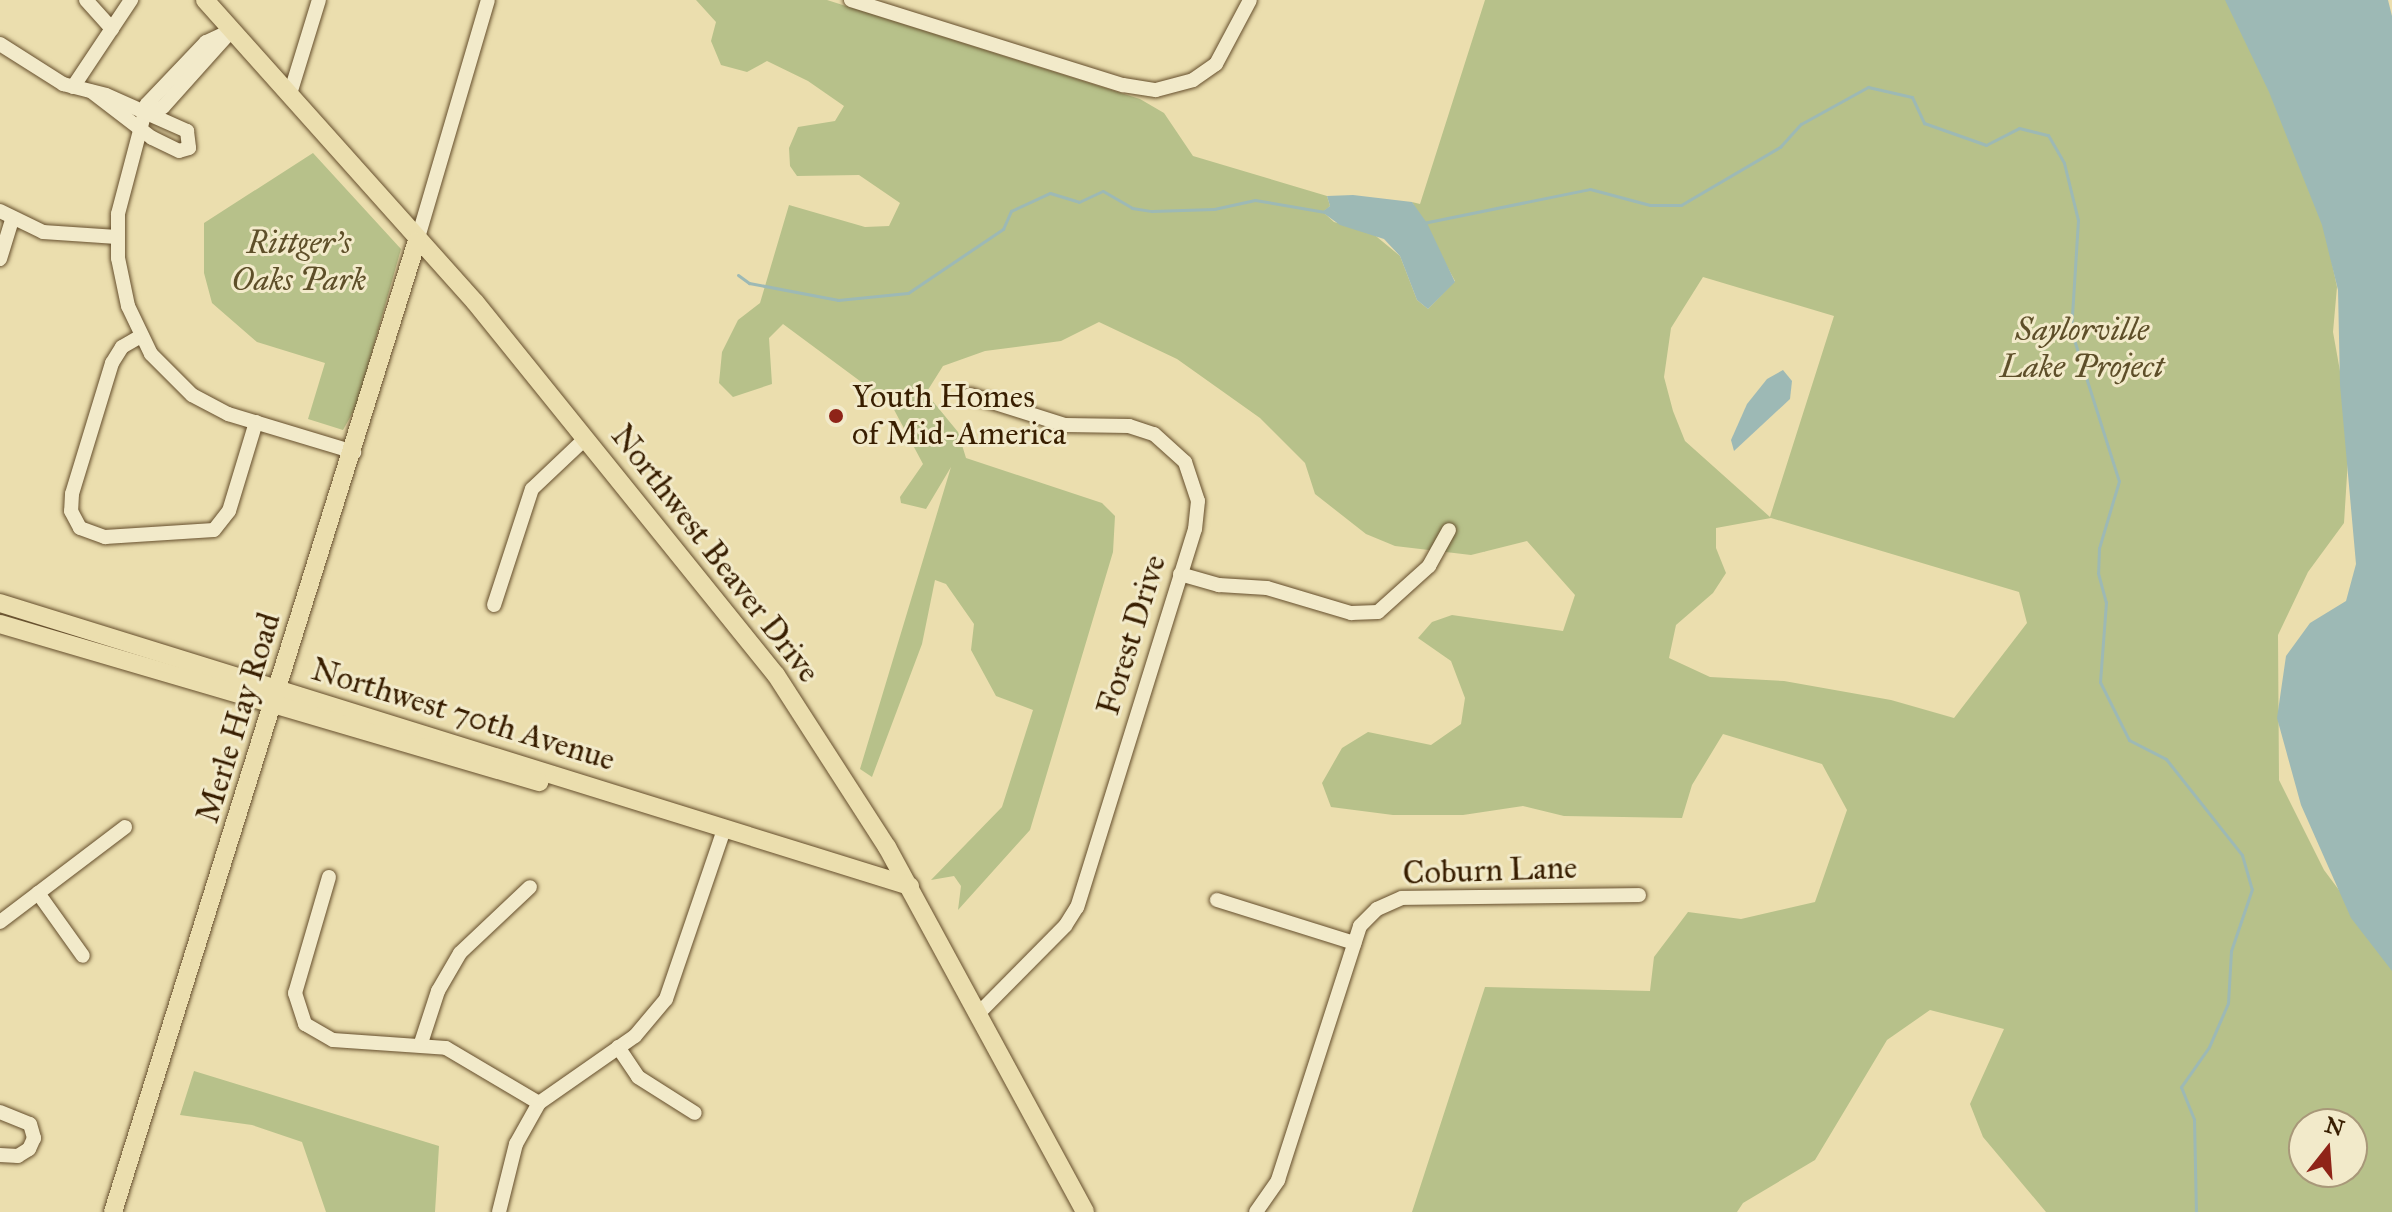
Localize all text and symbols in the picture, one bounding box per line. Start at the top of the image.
park label: Rittger's Oaks Park [232,225,366,300]
park label: Saylorville Lake Project [2000,312,2164,387]
place label: Youth Homes of Mid-America [852,379,1066,454]
marker: Youth Homes of Mid-America [827,407,845,425]
street label: Northwest Beaver Drive [602,418,828,690]
street label: Forest Drive [1089,550,1175,720]
street label: Merle Hay Road [189,608,289,828]
street label: Northwest 70th Avenue [307,651,619,779]
street label: Coburn Lane [1402,849,1578,893]
north arrow [2288,1108,2368,1188]
text: N [2322,1111,2347,1142]

